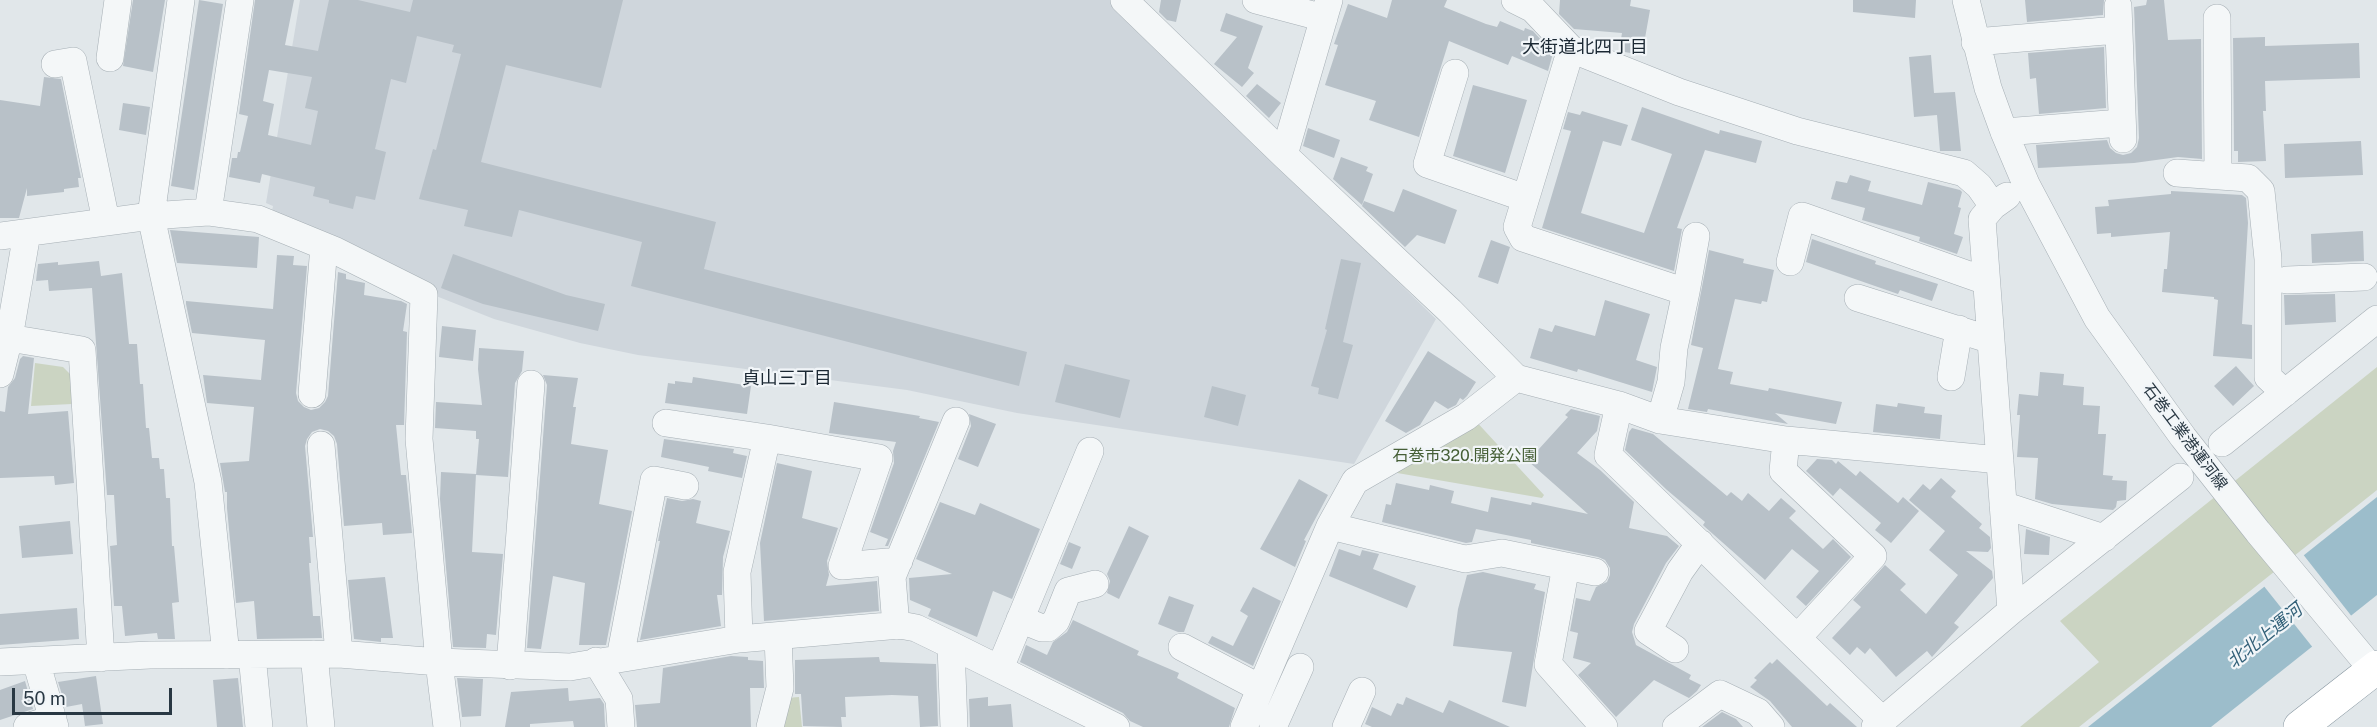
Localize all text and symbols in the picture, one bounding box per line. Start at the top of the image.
district label: 大街道北四丁目 [1522,36,1648,58]
district label: 貞山三丁目 [742,367,832,389]
street label: 石巻工業港運河線 [2139,380,2231,494]
park label: 石巻市320.開発公園 [1392,446,1538,466]
water label: 北北上運河 [2223,599,2307,673]
scale bar [15,676,176,714]
text: 50 m [23,688,66,709]

